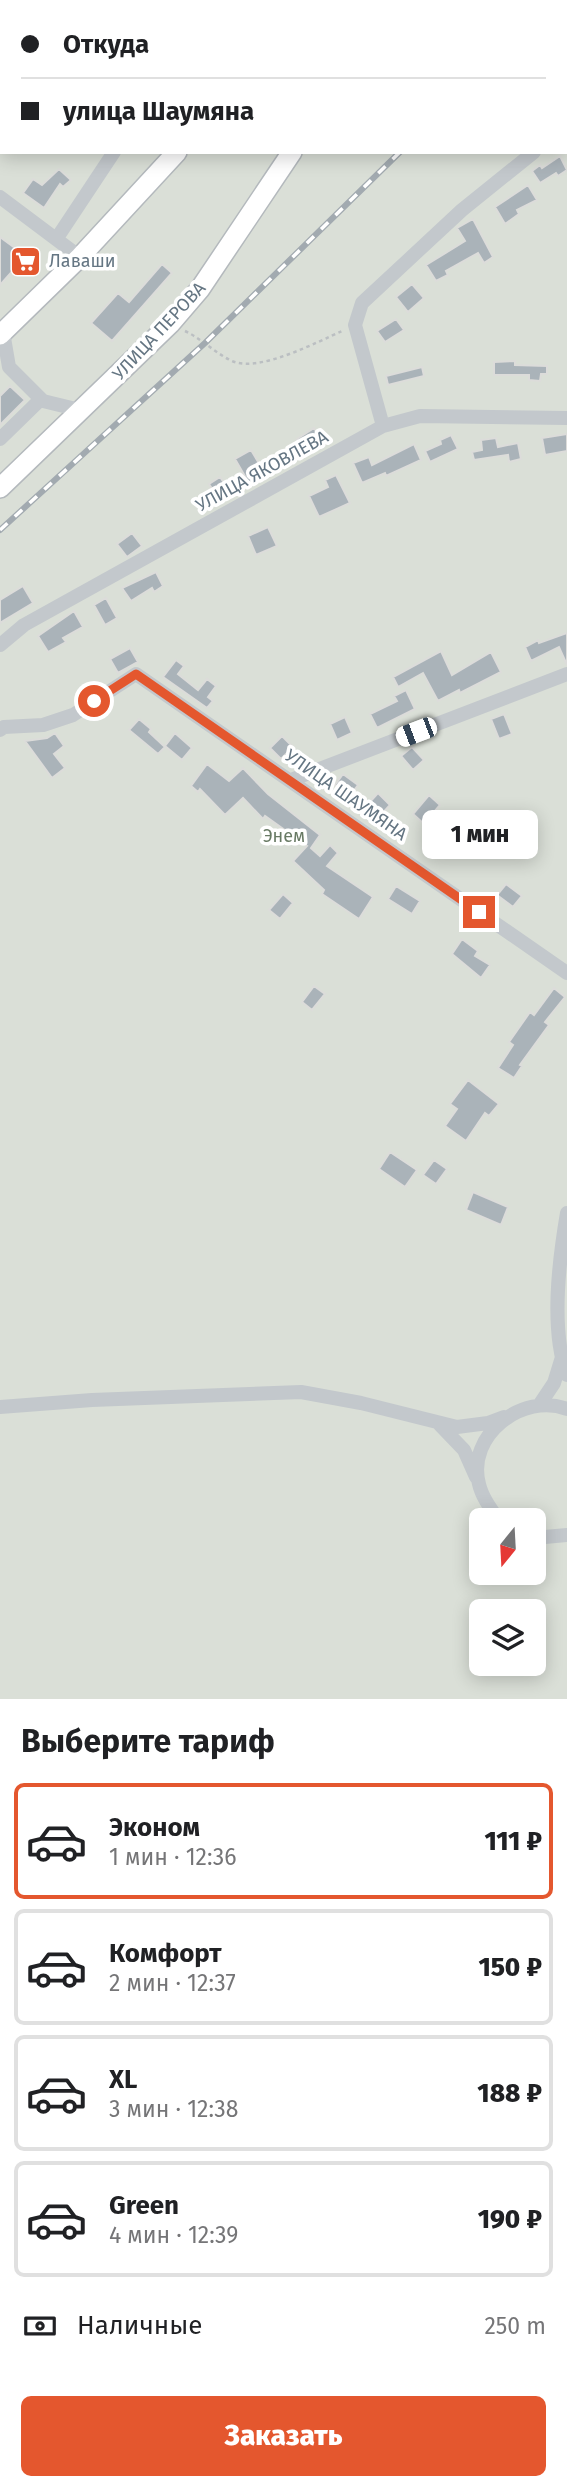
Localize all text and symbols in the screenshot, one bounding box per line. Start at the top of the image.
text: Откуда [63,29,149,60]
text: улица Шаумяна [63,96,254,127]
supermarket icon: Лаваши [9,244,43,278]
place label: Лаваши [49,250,116,272]
street label: УЛИЦА ПЕРОВА [108,277,211,385]
street label: УЛИЦА ЯКОВЛЕВА [192,425,333,516]
route start [78,685,110,717]
car [393,715,440,749]
street label: УЛИЦА ШАУМЯНА [281,745,412,846]
callout: 1 мин [421,810,537,860]
text: 1 мин [451,820,509,848]
park label: Энем [263,825,305,847]
route end [463,896,495,928]
north arrow [469,1508,546,1586]
map controls [469,1508,546,1676]
button: layers [469,1599,546,1676]
text: Выберите тариф [21,1722,275,1760]
icon: car [25,1810,88,1873]
text: Эконом [109,1812,200,1843]
text: 111 ₽ [484,1826,542,1857]
text: 1 мин · 12:36 [109,1843,236,1871]
icon: car [25,1936,88,1999]
text: Комфорт [109,1938,222,1969]
text: 150 ₽ [478,1952,542,1983]
text: 2 мин · 12:37 [109,1969,236,1997]
icon: car [25,2062,88,2125]
text: XL [109,2064,137,2095]
text: 188 ₽ [477,2078,542,2109]
text: 3 мин · 12:38 [109,2095,238,2123]
icon: car [25,2188,88,2251]
text: Green [109,2190,179,2221]
text: 190 ₽ [478,2204,542,2235]
text: 4 мин · 12:39 [109,2221,238,2249]
icon: cash [21,2307,59,2345]
text: Наличные [77,2310,202,2341]
text: 250 m [484,2312,546,2340]
button: Заказать [21,2396,546,2476]

